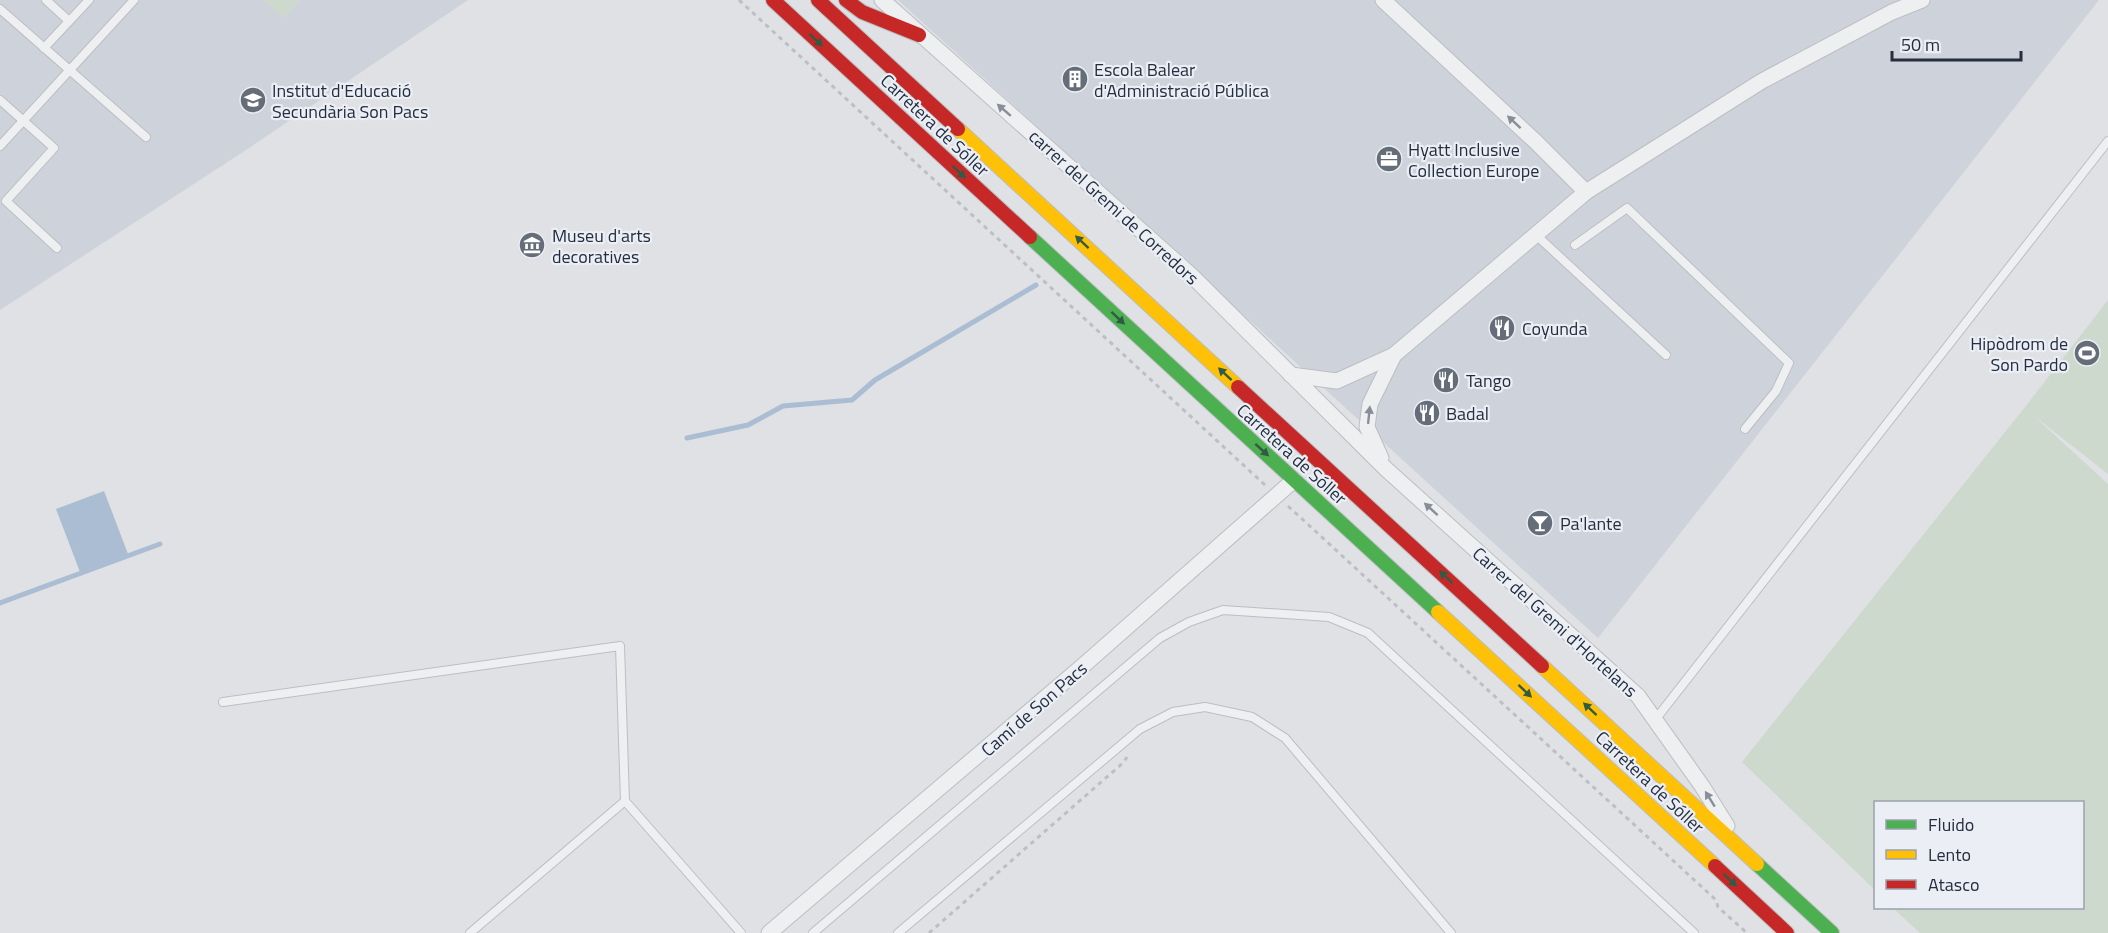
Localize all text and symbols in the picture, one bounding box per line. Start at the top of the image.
scale bar [1892,24,2021,62]
text: 50 m [1901,31,1940,58]
one-way arrow [808,33,823,46]
place label: Escola Balear d'Administració Pública [1094,56,1269,104]
building icon: Escola Balear d'Administració Pública [1060,64,1090,94]
street label: Carretera de Sóller [875,67,995,183]
place label: Institut d'Educació Secundària Son Pacs [272,77,428,125]
school or university icon: Institut d'Educació Secundària Son Pacs [238,85,268,115]
one-way arrow [997,103,1012,117]
one-way arrow [1507,115,1522,129]
street label: carrer del Gremi de Corredors [1023,123,1205,291]
place label: Hyatt Inclusive Collection Europe [1408,136,1539,184]
office icon: Hyatt Inclusive Collection Europe [1374,144,1404,174]
one-way arrow [952,165,967,179]
place label: Museu d'arts decoratives [552,222,651,270]
museum icon: Museu d'arts decoratives [517,230,547,260]
one-way arrow [1075,236,1089,250]
one-way arrow [1111,311,1125,325]
restaurant icon: Coyunda [1487,313,1517,343]
place label: Coyunda [1522,315,1587,342]
place label: Hipòdrom de Son Pardo [1970,330,2068,378]
sports icon: Hipòdrom de Son Pardo [2072,338,2102,368]
restaurant icon: Tango [1431,365,1461,395]
place label: Tango [1466,367,1511,394]
one-way arrow [1219,368,1233,382]
street label: Carretera de Sóller [1231,397,1353,511]
restaurant icon: Badal [1412,398,1442,428]
place label: Badal [1446,400,1489,427]
one-way arrow [1364,405,1374,424]
one-way arrow [1254,443,1269,457]
one-way arrow [1423,502,1438,516]
bar icon: Pa'lante [1525,508,1555,538]
place label: Pa'lante [1560,510,1621,537]
street label: Carrer del Gremi d'Hortelans [1466,540,1644,704]
one-way arrow [1439,571,1453,585]
street label: Camí de Son Pacs [975,655,1093,763]
one-way arrow [1517,684,1532,698]
one-way arrow [1583,703,1597,717]
street label: Carretera de Sóller [1590,724,1710,840]
one-way arrow [1704,791,1715,807]
legend [1874,801,2084,909]
text: Fluido [1928,811,1974,838]
text: Lento [1928,841,1971,868]
text: Atasco [1928,871,1979,898]
one-way arrow [1722,873,1737,886]

